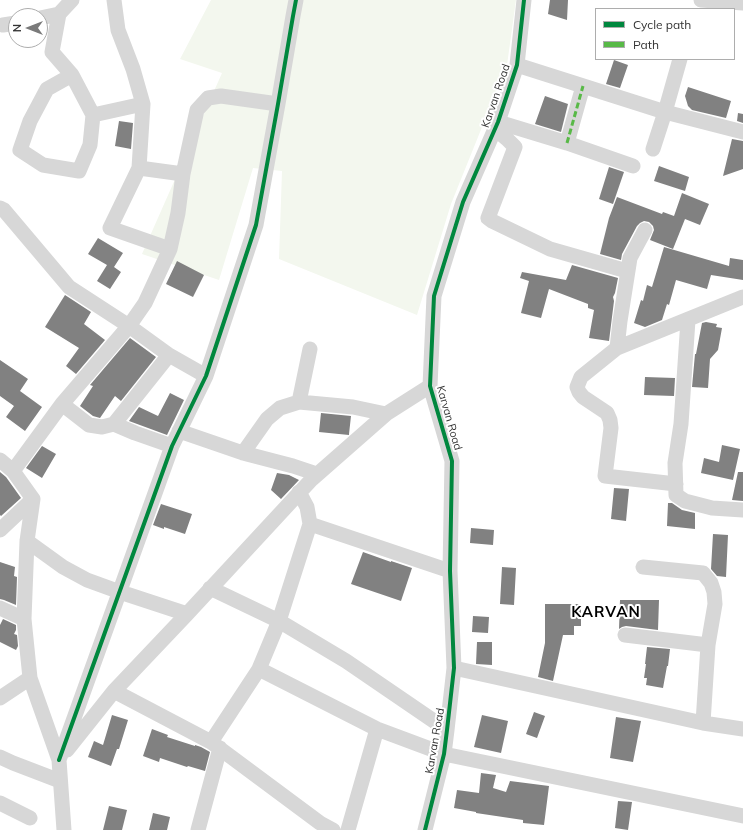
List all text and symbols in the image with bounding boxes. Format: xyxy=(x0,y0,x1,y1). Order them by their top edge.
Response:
north arrow xyxy=(8,8,48,48)
legend xyxy=(595,8,735,60)
text: Cycle path xyxy=(633,17,691,32)
text: N xyxy=(10,24,24,32)
text: Path xyxy=(633,37,659,52)
street label: Karvan Road xyxy=(479,62,513,130)
street label: Karvan Road xyxy=(433,384,465,452)
district label: KARVAN xyxy=(571,603,641,621)
street label: Karvan Road xyxy=(423,707,447,775)

